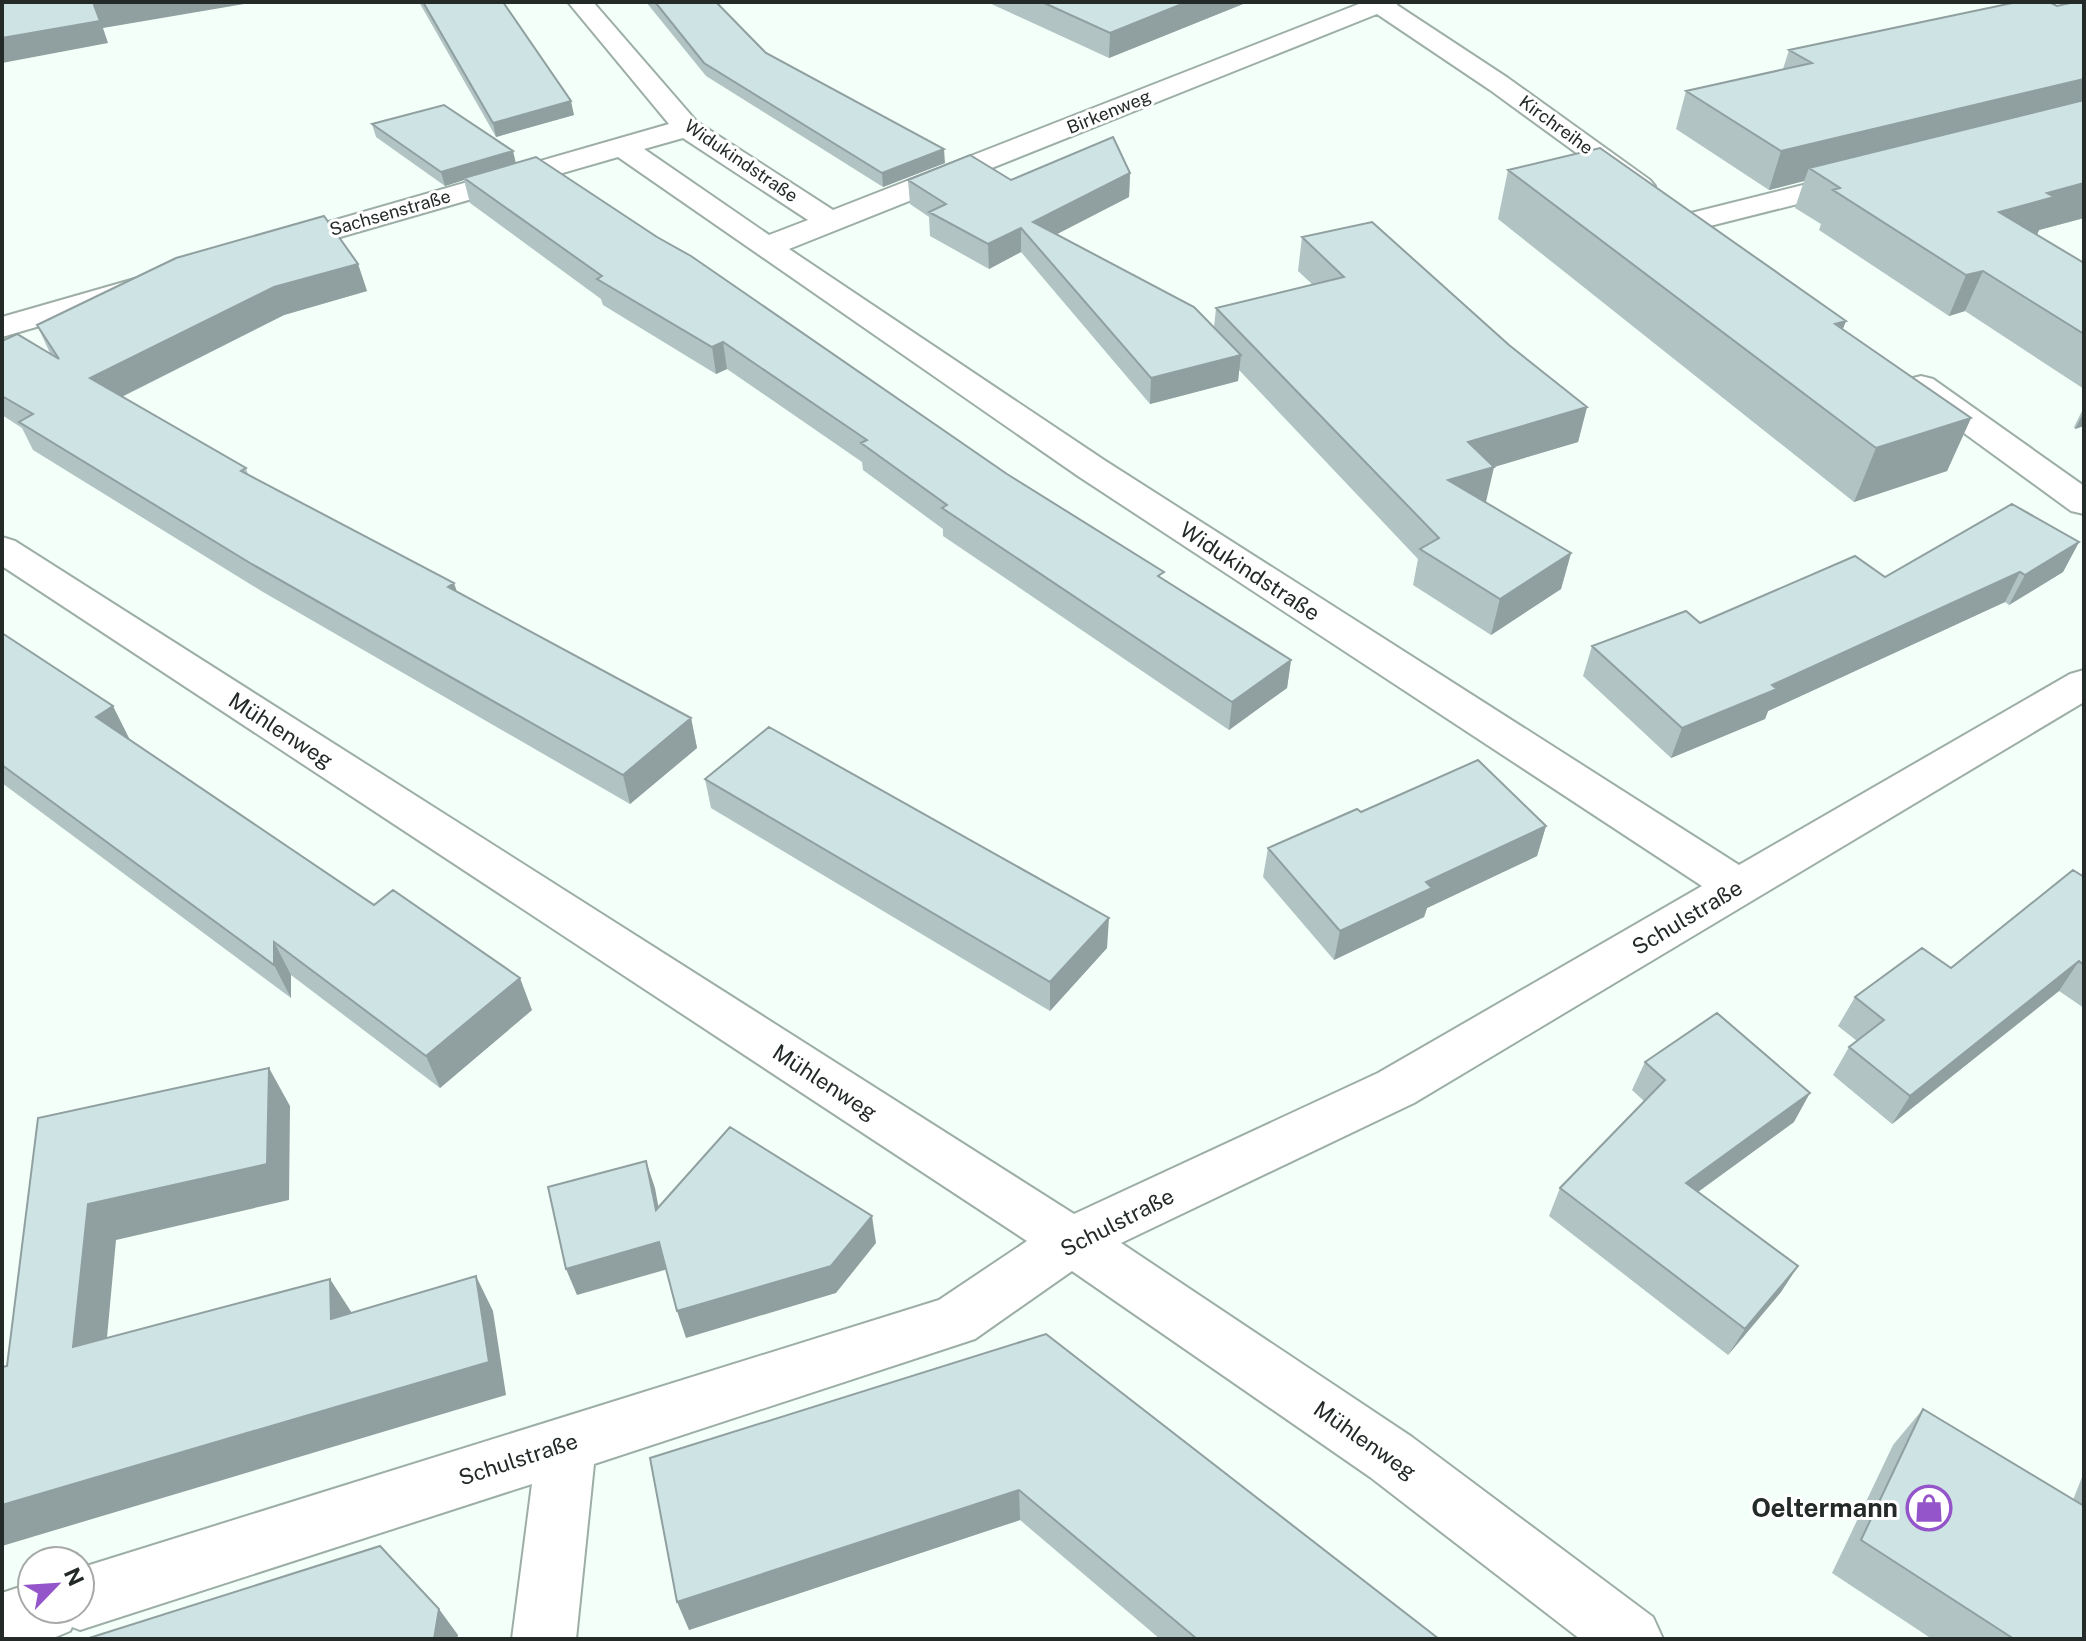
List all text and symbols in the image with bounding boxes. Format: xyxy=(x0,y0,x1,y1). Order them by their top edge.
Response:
street label: Birkenweg xyxy=(1064,85,1154,138)
street label: Kirchreihe xyxy=(1515,91,1597,158)
street label: Widukindstraße xyxy=(681,115,802,206)
street label: Sachsenstraße xyxy=(327,185,453,240)
street label: Widukindstraße xyxy=(1175,516,1325,626)
street label: Mühlenweg xyxy=(224,687,338,773)
street label: Schulstraße xyxy=(1627,874,1747,960)
street label: Mühlenweg xyxy=(768,1039,882,1125)
street label: Schulstraße xyxy=(1056,1182,1178,1262)
street label: Mühlenweg xyxy=(1309,1395,1421,1485)
street label: Schulstraße xyxy=(455,1428,581,1490)
shop icon: Oeltermann xyxy=(1905,1484,1953,1532)
place label: Oeltermann xyxy=(1751,1492,1898,1523)
north arrow xyxy=(16,1545,96,1625)
text: N xyxy=(59,1563,90,1590)

